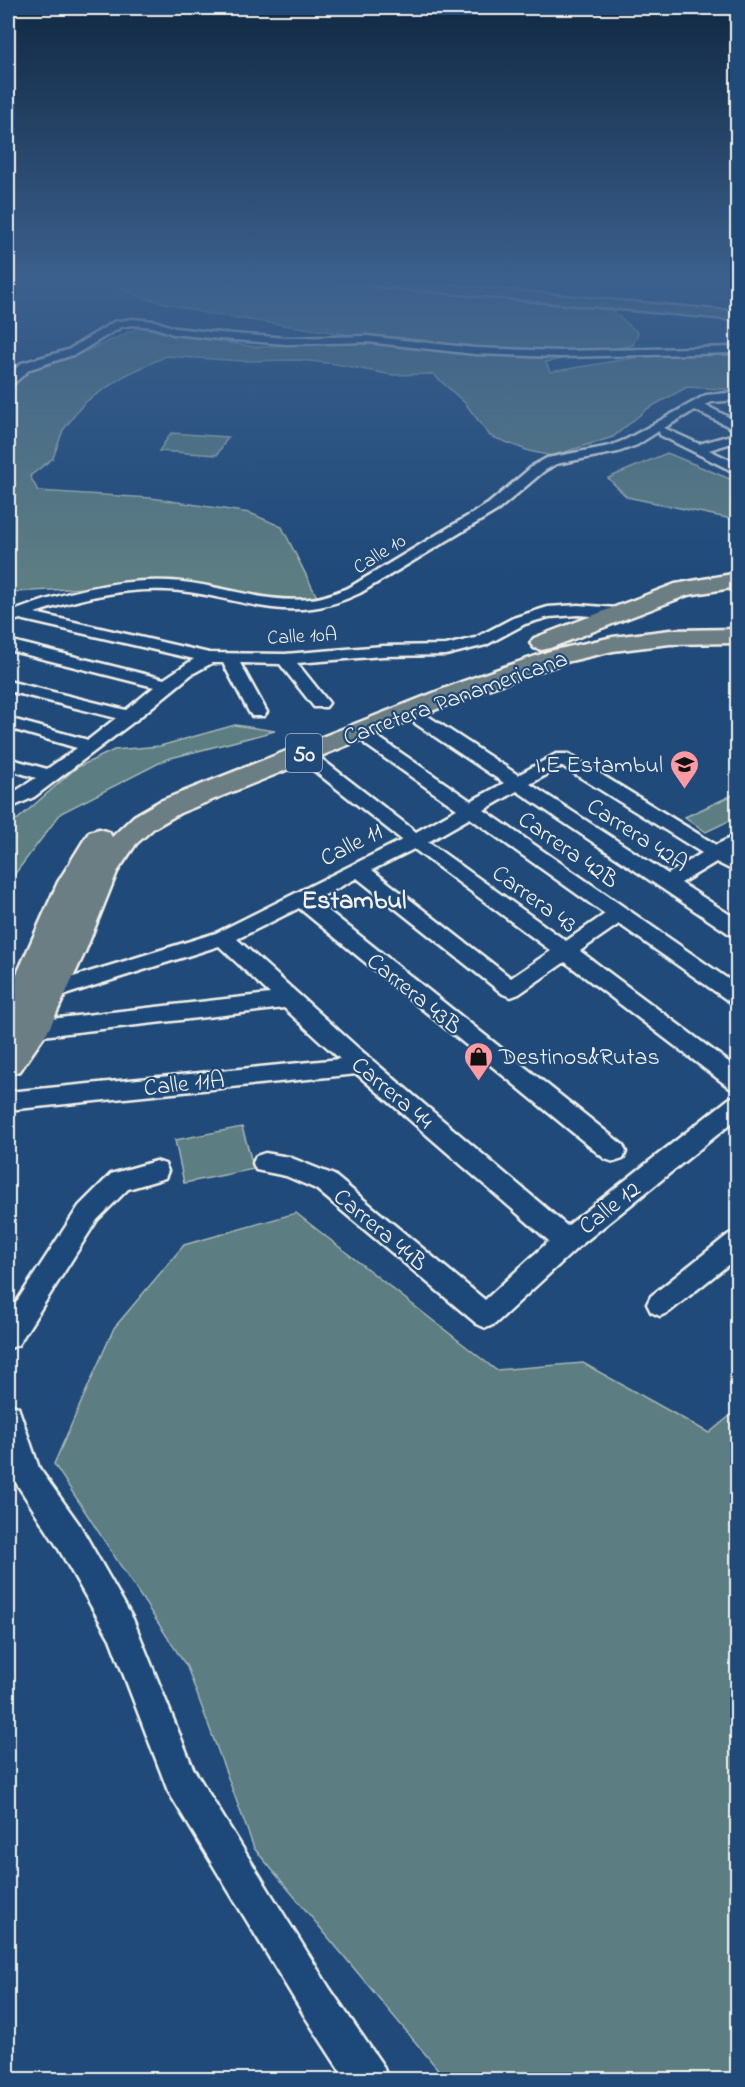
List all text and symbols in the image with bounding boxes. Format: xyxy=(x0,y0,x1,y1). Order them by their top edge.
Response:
street label: Calle 10 xyxy=(348,527,413,583)
street label: Calle 10A xyxy=(267,621,338,654)
street label: Carretera Panamericana xyxy=(339,642,573,756)
road number: 50 xyxy=(286,734,322,772)
school or university icon: I.E Estambul xyxy=(668,748,700,790)
place label: I.E Estambul xyxy=(535,749,663,784)
street label: Carrera 42A xyxy=(579,790,694,882)
street label: Carrera 42B xyxy=(510,803,625,899)
street label: Calle 11 xyxy=(315,815,390,877)
street label: Carrera 43 xyxy=(484,857,583,943)
district label: Estambul xyxy=(302,883,406,921)
street label: Carrera 43B xyxy=(358,945,469,1044)
shop icon: Destinos&Rutas xyxy=(462,1040,494,1082)
place label: Destinos&Rutas xyxy=(498,1041,660,1076)
street label: Carrera 44 xyxy=(343,1049,440,1139)
street label: Calle 11A xyxy=(142,1064,226,1107)
street label: Calle 12 xyxy=(572,1173,649,1244)
street label: Carrera 44B xyxy=(324,1181,434,1281)

